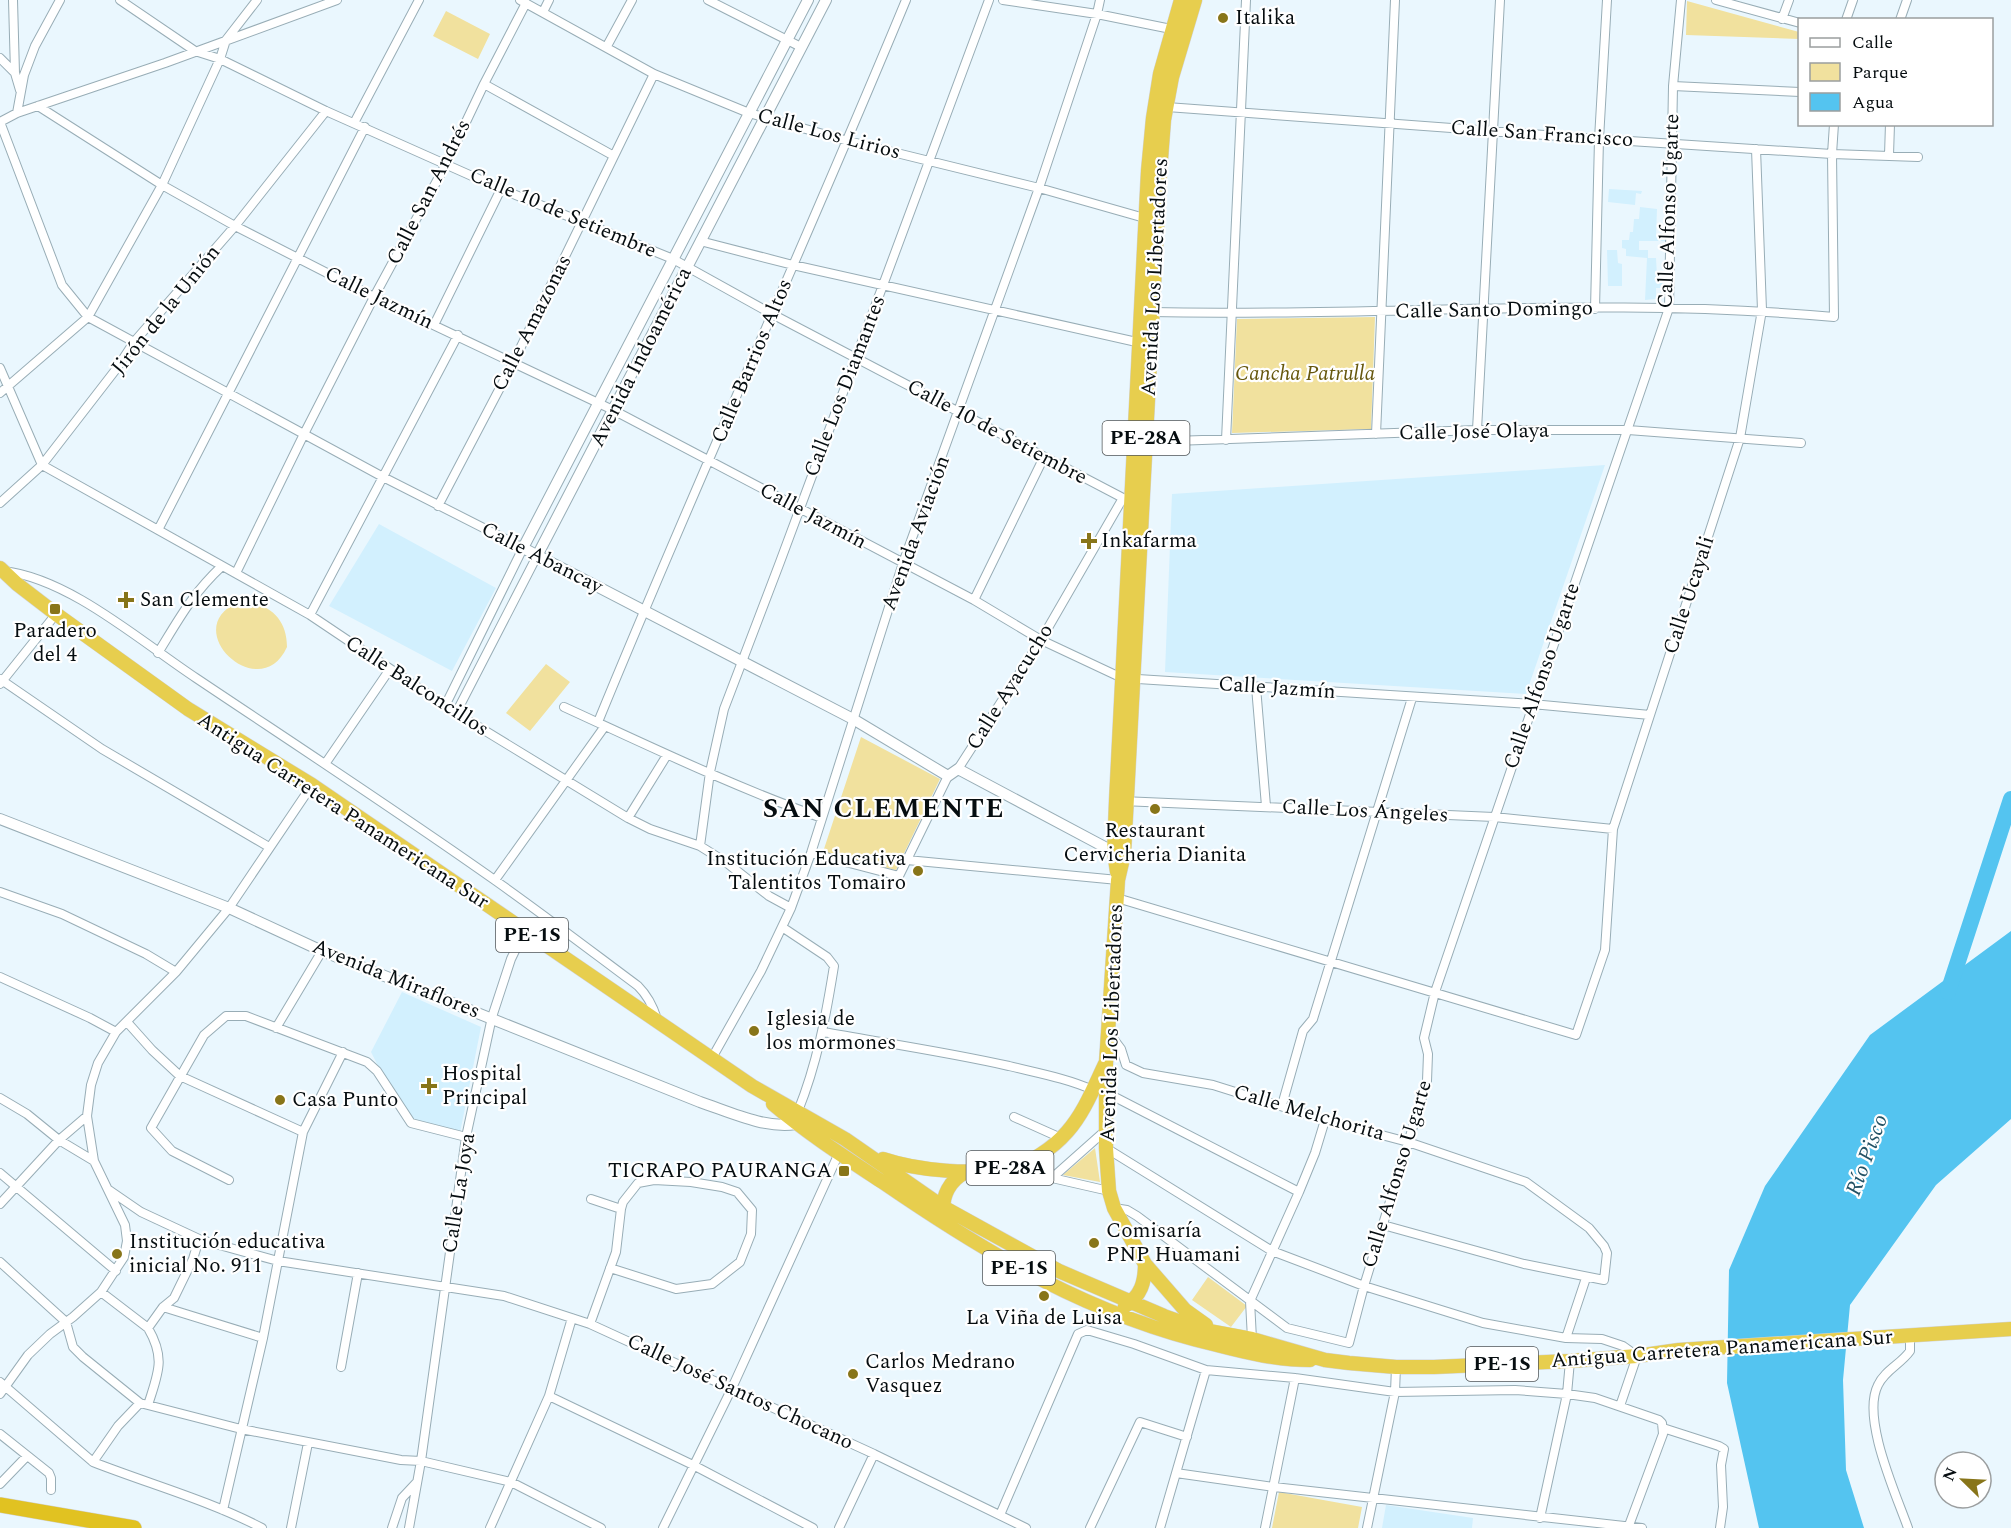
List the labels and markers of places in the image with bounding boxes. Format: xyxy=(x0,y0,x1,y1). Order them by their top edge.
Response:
place label: Italika xyxy=(1235,2,1296,34)
marker: Italika xyxy=(1216,11,1230,25)
place label: Inkafarma xyxy=(1101,525,1198,557)
marker: Inkafarma xyxy=(1082,534,1096,548)
place label: San Clemente xyxy=(140,584,269,616)
marker: San Clemente xyxy=(117,591,135,609)
marker: Paradero del 4 xyxy=(48,602,62,616)
place label: Paradero del 4 xyxy=(13,615,97,671)
marker: Restaurant Cervicheria Dianita xyxy=(1148,802,1162,816)
place label: Restaurant Cervicheria Dianita xyxy=(1064,815,1247,871)
place label: Institución Educativa Talentitos Tomairo xyxy=(706,843,907,899)
marker: Institución Educativa Talentitos Tomairo xyxy=(911,864,925,878)
place label: Iglesia de los mormones xyxy=(766,1003,896,1059)
marker: Iglesia de los mormones xyxy=(747,1024,761,1038)
place label: Hospital Principal xyxy=(442,1058,527,1114)
marker: Hospital Principal xyxy=(420,1077,438,1095)
place label: Casa Punto xyxy=(292,1084,398,1116)
marker: Casa Punto xyxy=(273,1093,287,1107)
place label: TICRAPO PAURANGA xyxy=(608,1155,832,1187)
marker: TICRAPO PAURANGA xyxy=(837,1164,851,1178)
place label: Comisaría PNP Huamani xyxy=(1106,1215,1241,1271)
place label: Institución educativa inicial No. 911 xyxy=(129,1226,326,1282)
marker: Comisaría PNP Huamani xyxy=(1087,1236,1101,1250)
marker: Institución educativa inicial No. 911 xyxy=(110,1247,124,1261)
marker: La Viña de Luisa xyxy=(1037,1289,1051,1303)
place label: La Viña de Luisa xyxy=(966,1302,1123,1334)
place label: Carlos Medrano Vasquez xyxy=(865,1346,1015,1402)
marker: Carlos Medrano Vasquez xyxy=(846,1367,860,1381)

